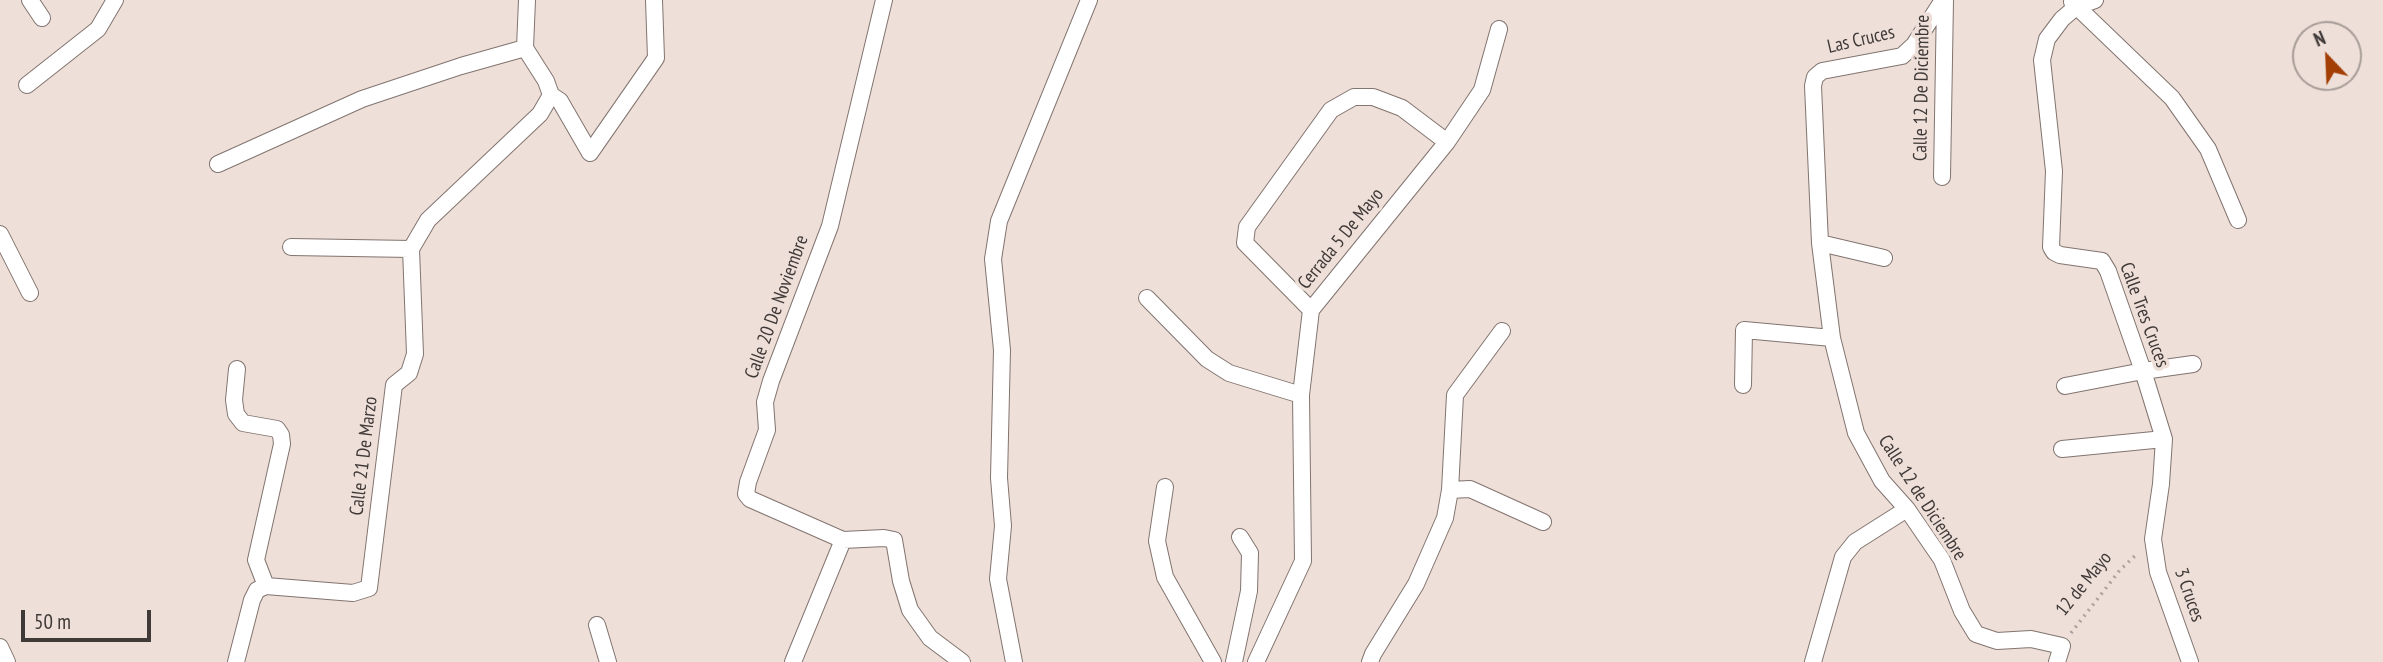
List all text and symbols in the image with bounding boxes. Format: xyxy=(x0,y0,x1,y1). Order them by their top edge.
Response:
street label: Calle 12 De Diciembre xyxy=(1909,15,1935,161)
street label: Las Cruces xyxy=(1825,21,1897,59)
north arrow xyxy=(2292,21,2362,91)
text: N xyxy=(2310,25,2329,52)
street label: Cerrada 5 De Mayo xyxy=(1293,184,1389,294)
street label: Calle 20 De Noviembre xyxy=(740,232,814,382)
street label: Calle Tres Cruces xyxy=(2115,260,2173,370)
street label: Calle 21 De Marzo xyxy=(345,395,383,517)
street label: Calle 12 de Diciembre xyxy=(1873,431,1971,565)
street label: 12 de Mayo xyxy=(2051,547,2117,621)
street label: 3 Cruces xyxy=(2169,565,2209,625)
scale bar xyxy=(24,596,154,640)
text: 50 m xyxy=(34,608,71,635)

